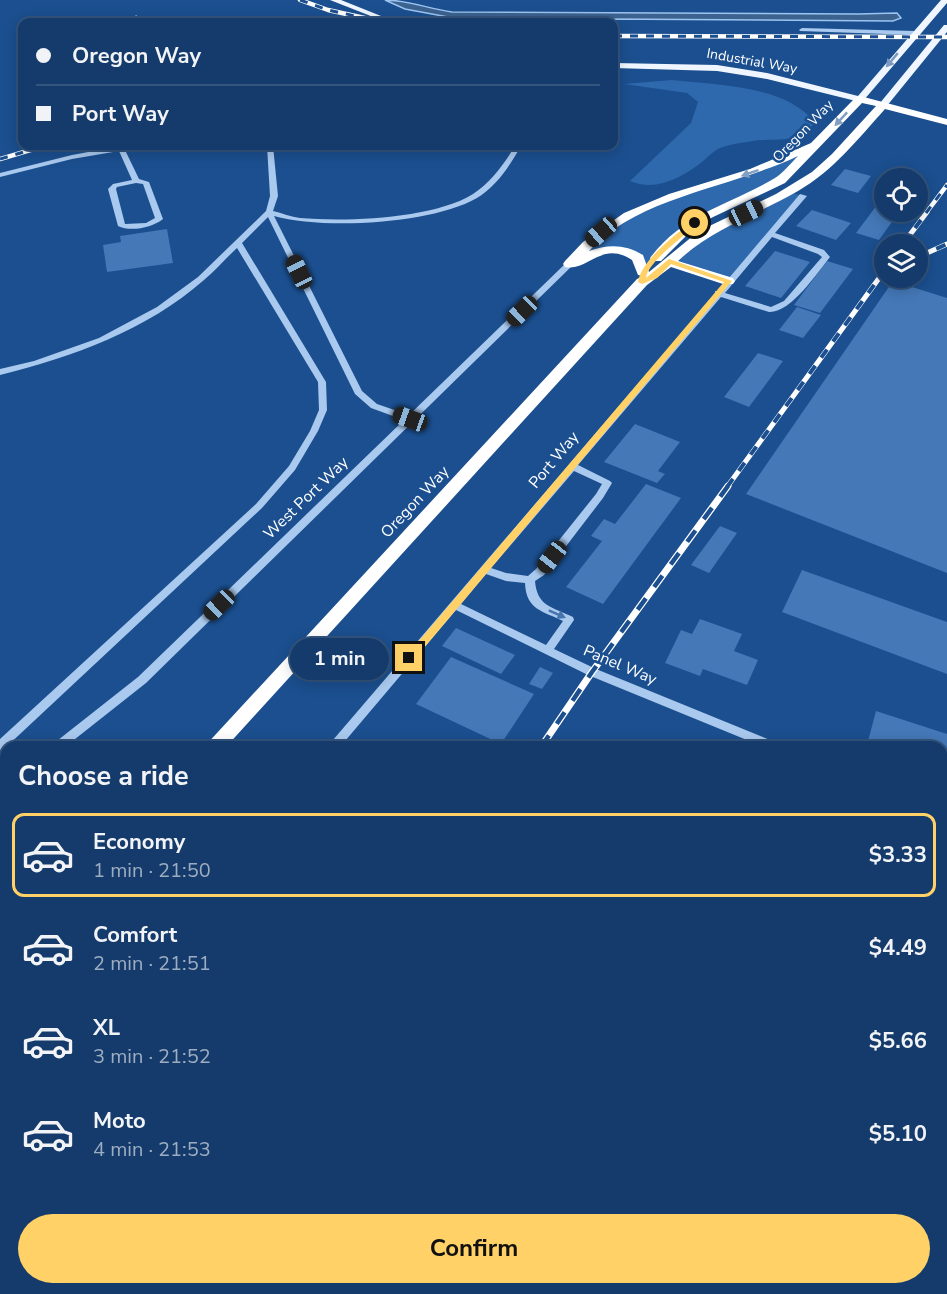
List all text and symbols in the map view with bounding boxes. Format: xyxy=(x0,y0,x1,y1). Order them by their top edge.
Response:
text: Oregon Way xyxy=(72,41,201,71)
street label: Industrial Way xyxy=(705,44,800,78)
one-way arrow xyxy=(886,52,899,68)
street label: Oregon Way xyxy=(768,95,838,166)
text: Port Way xyxy=(72,99,169,129)
one-way arrow xyxy=(835,111,848,126)
one-way arrow xyxy=(741,168,759,178)
map controls xyxy=(874,168,928,288)
button: locate xyxy=(874,168,928,222)
car xyxy=(726,197,766,229)
route start xyxy=(681,209,708,236)
car xyxy=(582,213,620,251)
button: layers xyxy=(874,234,928,288)
car xyxy=(283,252,315,292)
car xyxy=(503,292,541,330)
car xyxy=(390,404,430,434)
street label: Port Way xyxy=(524,426,585,493)
street label: West Port Way xyxy=(259,451,354,544)
street label: Oregon Way xyxy=(376,461,455,543)
car xyxy=(534,537,570,577)
car xyxy=(200,586,238,624)
one-way arrow xyxy=(549,610,566,619)
callout: 1 min xyxy=(289,637,388,679)
street label: Panel Way xyxy=(580,640,661,691)
route end xyxy=(395,644,422,671)
text: 1 min xyxy=(314,645,365,672)
text: Choose a ride xyxy=(18,758,189,795)
text: Economy xyxy=(93,827,185,857)
icon: car xyxy=(21,828,75,882)
text: $3.33 xyxy=(869,840,927,870)
text: 1 min · 21:50 xyxy=(93,857,211,884)
text: Comfort xyxy=(93,920,177,950)
icon: car xyxy=(21,921,75,975)
text: $4.49 xyxy=(869,933,927,963)
text: 2 min · 21:51 xyxy=(93,950,211,977)
text: XL xyxy=(93,1013,120,1043)
icon: car xyxy=(21,1014,75,1068)
text: $5.66 xyxy=(869,1026,927,1056)
text: 3 min · 21:52 xyxy=(93,1043,211,1070)
text: Moto xyxy=(93,1106,146,1136)
icon: car xyxy=(21,1107,75,1161)
text: $5.10 xyxy=(869,1119,927,1149)
text: 4 min · 21:53 xyxy=(93,1136,211,1163)
button: Confirm xyxy=(18,1214,930,1283)

